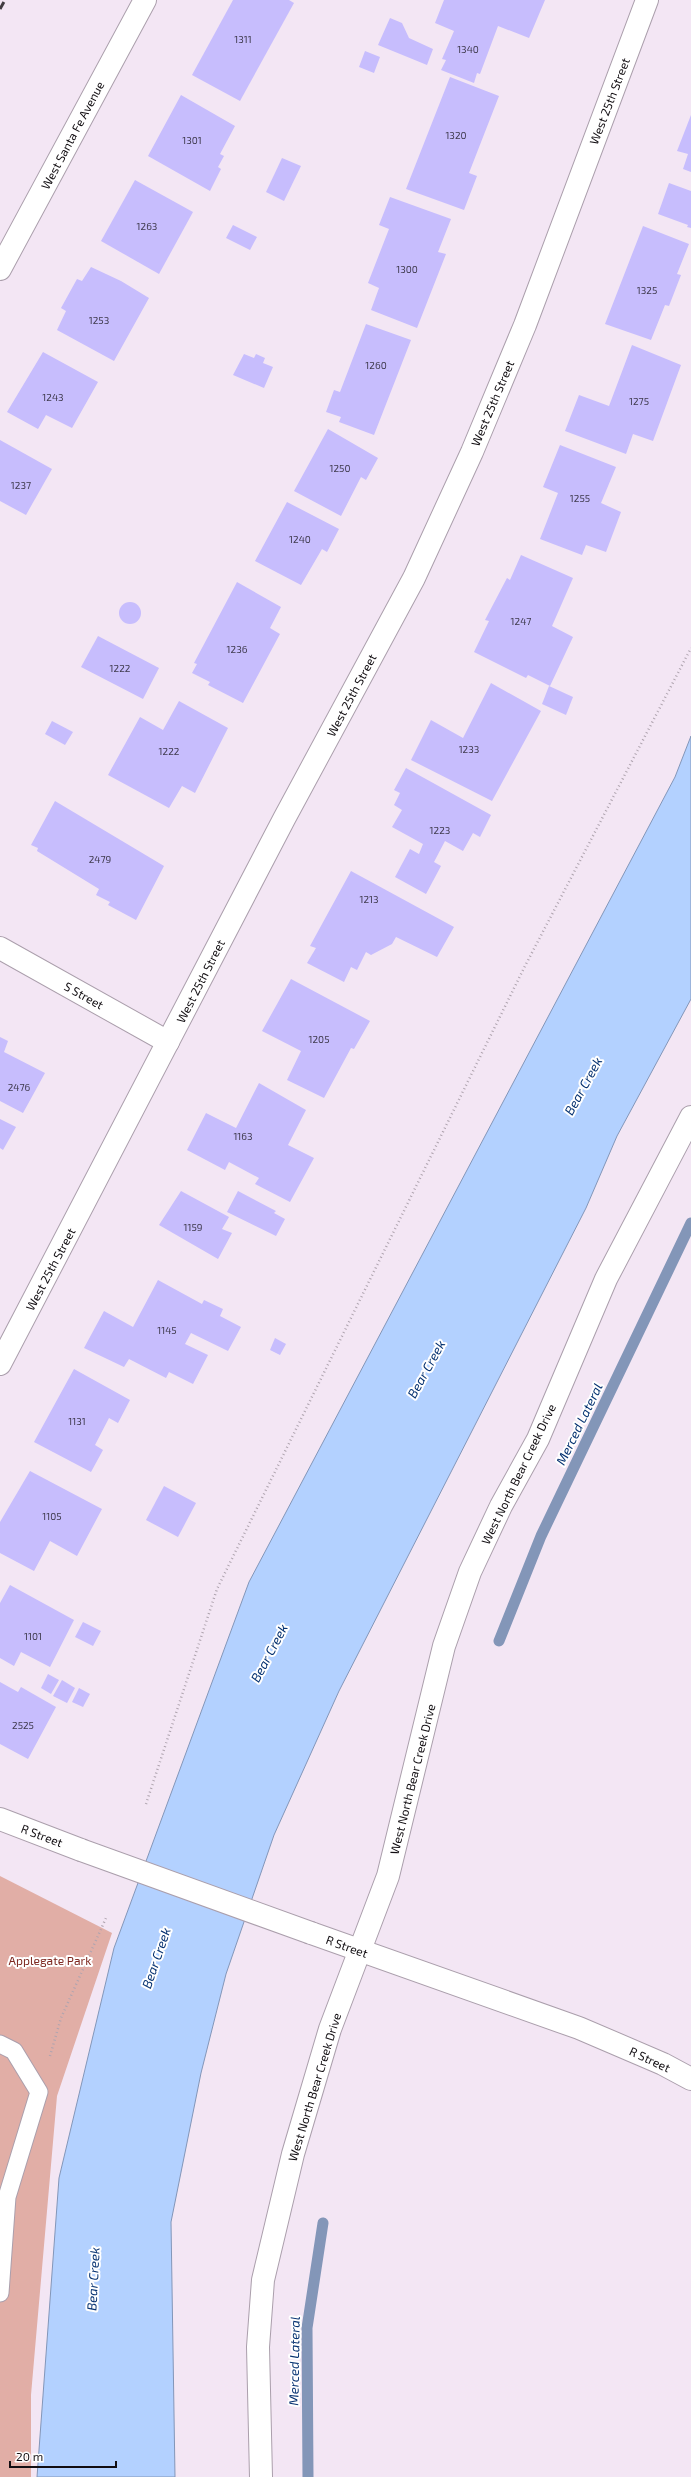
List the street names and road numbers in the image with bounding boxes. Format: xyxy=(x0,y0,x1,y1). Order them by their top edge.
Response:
street label: West 25th Street xyxy=(586,55,632,146)
street label: West Santa Fe Avenue xyxy=(38,79,106,191)
street label: West 25th Street xyxy=(468,358,517,448)
street label: West 25th Street xyxy=(323,651,379,739)
street label: West 25th Street xyxy=(173,937,227,1025)
street label: S Street xyxy=(62,979,106,1012)
street label: West 25th Street xyxy=(22,1225,78,1313)
street label: West North Bear Creek Drive xyxy=(478,1401,558,1547)
street label: West North Bear Creek Drive xyxy=(387,1702,437,1856)
street label: R Street xyxy=(19,1821,65,1849)
street label: R Street xyxy=(324,1932,370,1960)
street label: West North Bear Creek Drive xyxy=(285,2011,343,2163)
street label: R Street xyxy=(627,2043,673,2075)

